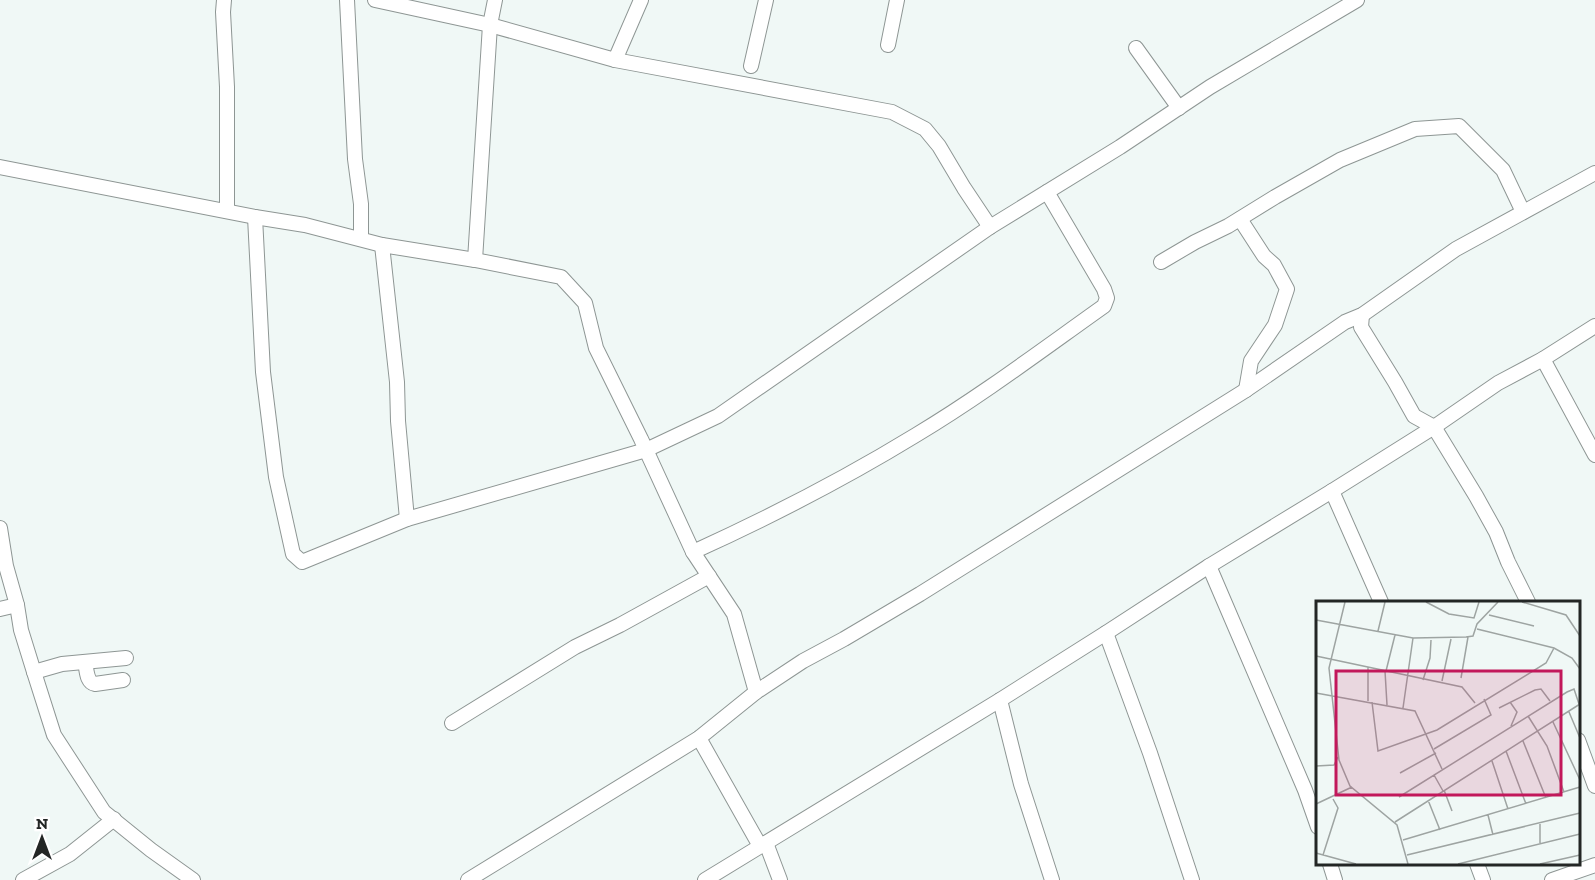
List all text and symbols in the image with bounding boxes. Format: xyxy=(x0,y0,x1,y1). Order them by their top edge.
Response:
inset map xyxy=(1316,601,1580,865)
north arrow xyxy=(12,808,72,868)
text: N xyxy=(36,814,48,833)

